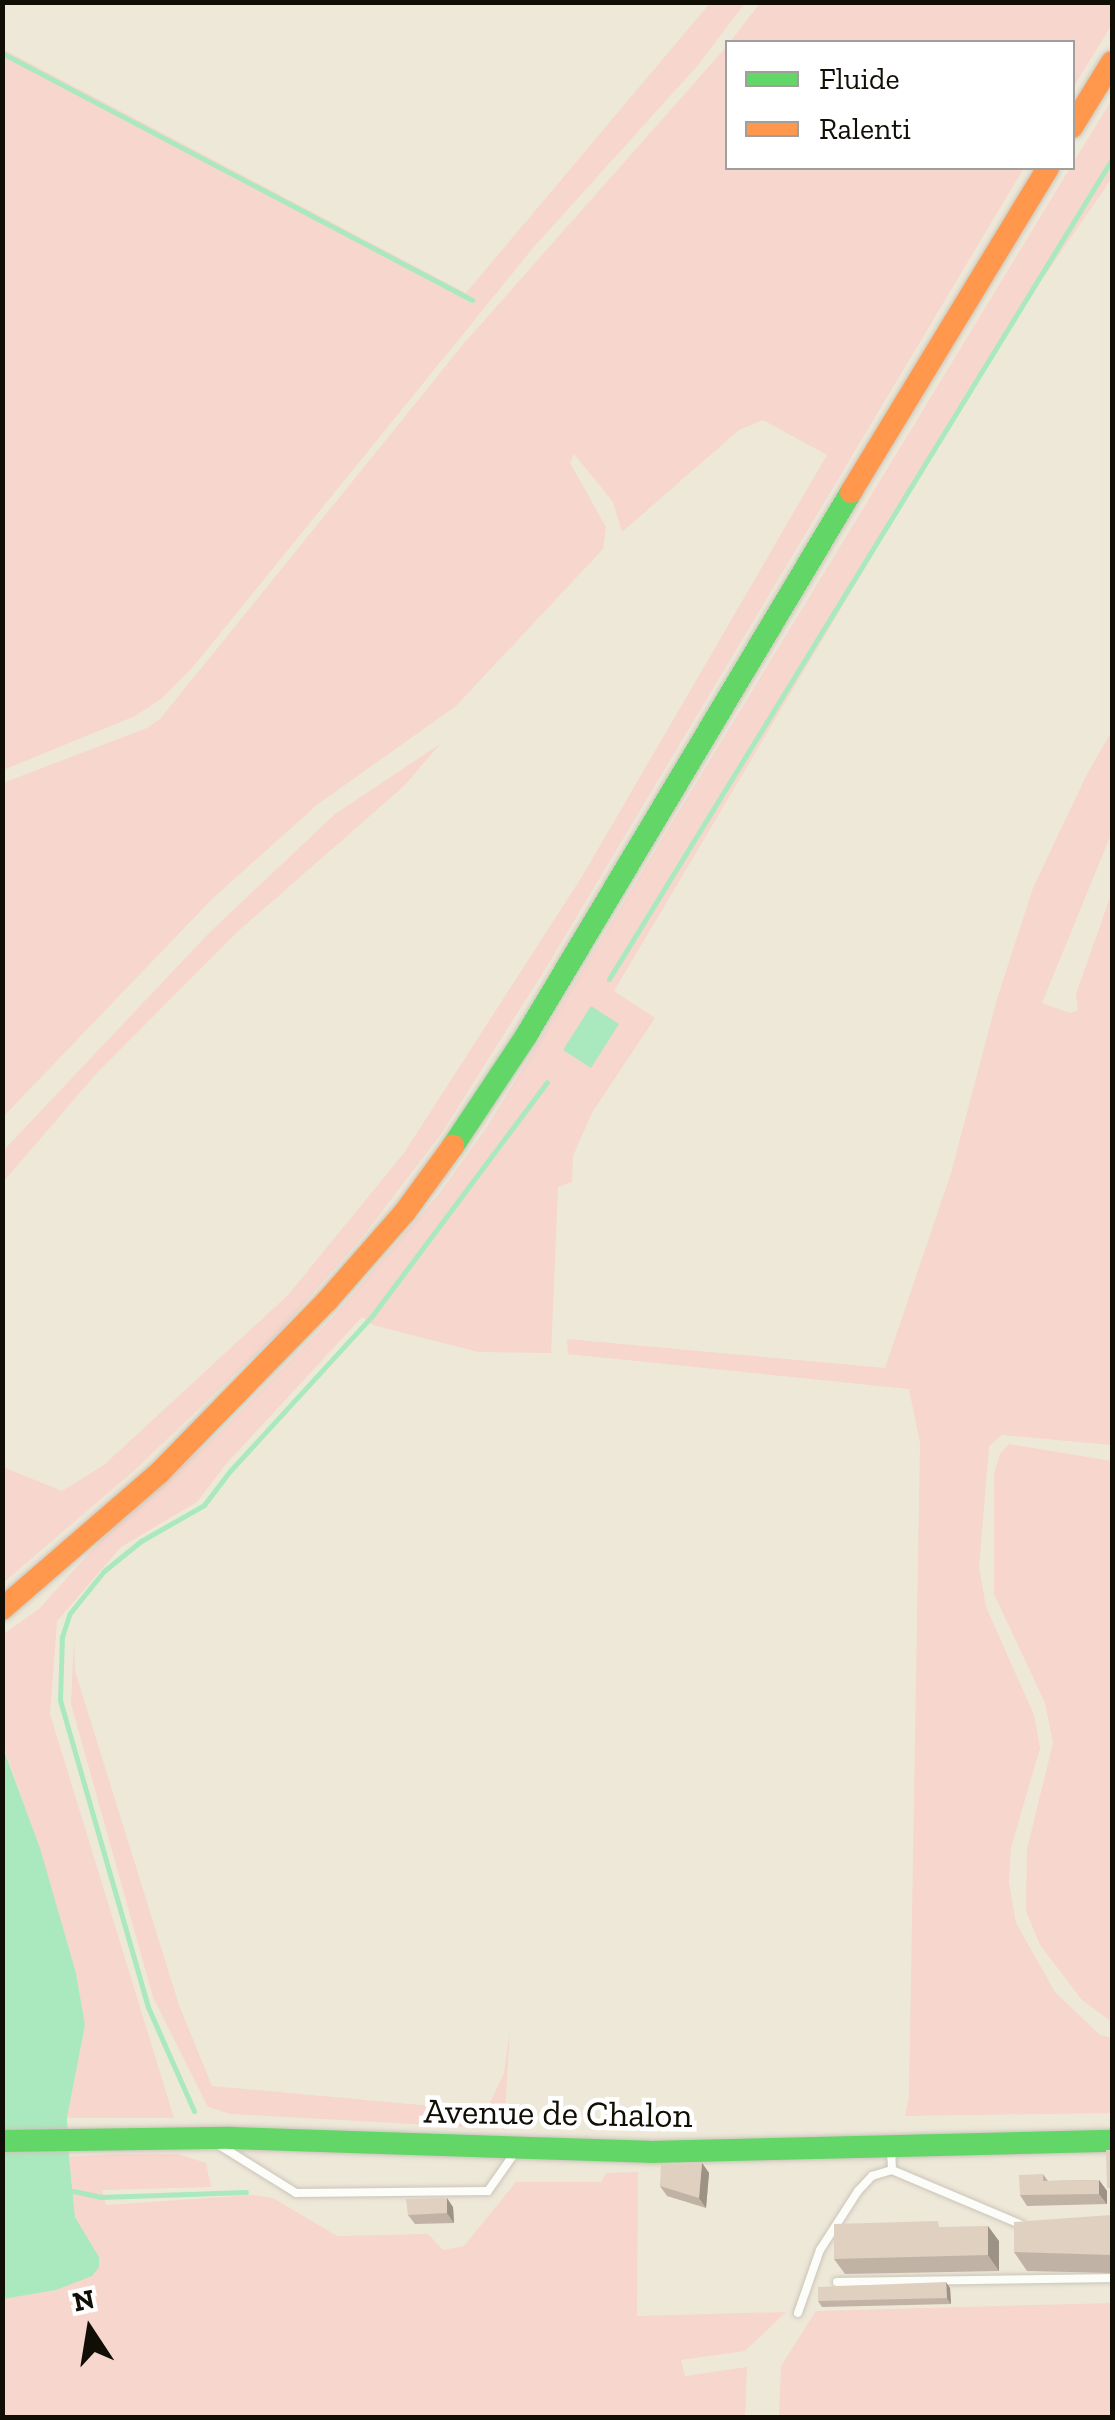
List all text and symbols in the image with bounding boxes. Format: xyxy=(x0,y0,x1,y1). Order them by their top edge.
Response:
legend xyxy=(725,40,1075,170)
text: Fluide xyxy=(819,61,900,97)
text: Ralenti xyxy=(819,111,911,147)
street label: Avenue de Chalon xyxy=(423,2090,693,2136)
north arrow xyxy=(40,2280,140,2380)
text: N xyxy=(70,2282,97,2319)

